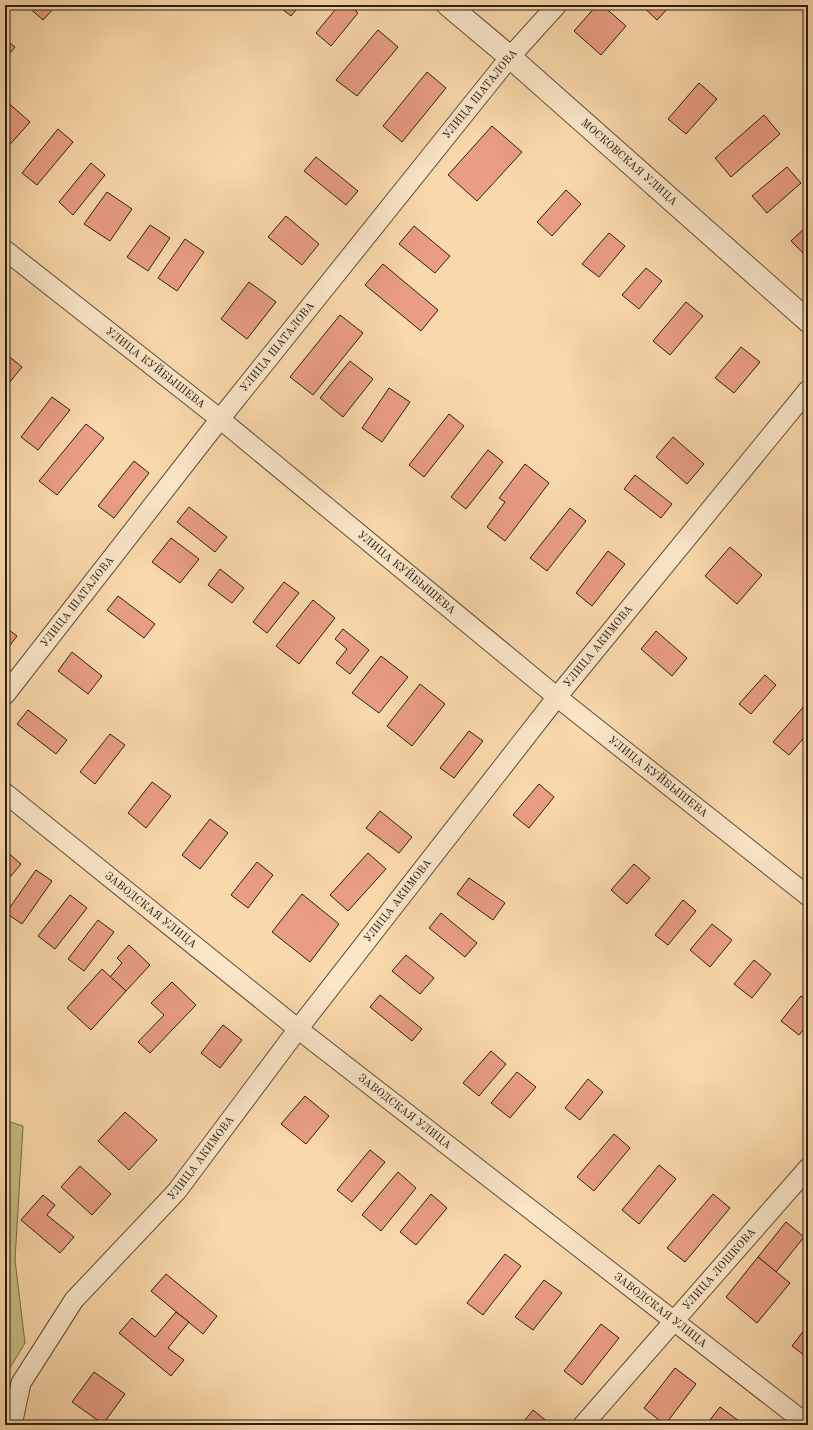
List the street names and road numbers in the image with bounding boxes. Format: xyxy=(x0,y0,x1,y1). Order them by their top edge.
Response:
street label: УЛИЦА ШАТАЛОВА xyxy=(441,47,520,141)
street label: МОСКОВСКАЯ УЛИЦА xyxy=(579,117,680,208)
street label: УЛИЦА ШАТАЛОВА xyxy=(238,300,317,394)
street label: УЛИЦА КУЙБЫШЕВА xyxy=(103,326,208,411)
street label: УЛИЦА КУЙБЫШЕВА xyxy=(355,529,458,617)
street label: УЛИЦА ШАТАЛОВА xyxy=(39,554,116,649)
street label: УЛИЦА АКИМОВА xyxy=(562,603,635,690)
street label: УЛИЦА КУЙБЫШЕВА xyxy=(606,734,710,820)
street label: УЛИЦА АКИМОВА xyxy=(362,857,434,945)
street label: ЗАВОДСКАЯ УЛИЦА xyxy=(103,870,199,951)
street label: ЗАВОДСКАЯ УЛИЦА xyxy=(356,1072,453,1151)
street label: УЛИЦА АКИМОВА xyxy=(166,1114,237,1202)
street label: УЛИЦА ЛОШКОВА xyxy=(681,1226,758,1312)
street label: ЗАВОДСКАЯ УЛИЦА xyxy=(612,1271,709,1350)

